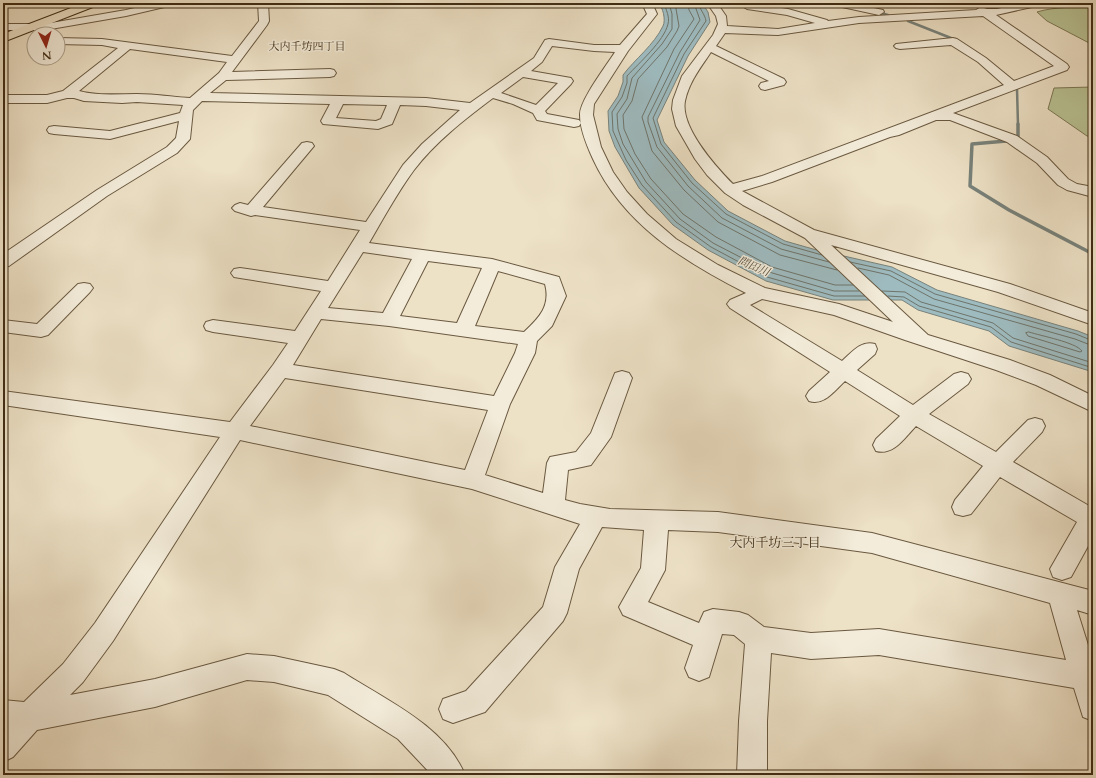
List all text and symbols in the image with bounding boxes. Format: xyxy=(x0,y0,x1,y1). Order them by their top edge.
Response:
north arrow xyxy=(26,26,66,66)
district label: 大内千坊四丁目 xyxy=(269,39,346,54)
text: N xyxy=(41,48,52,63)
water label: 問田川 xyxy=(736,253,773,280)
district label: 大内千坊三丁目 xyxy=(729,534,821,552)

